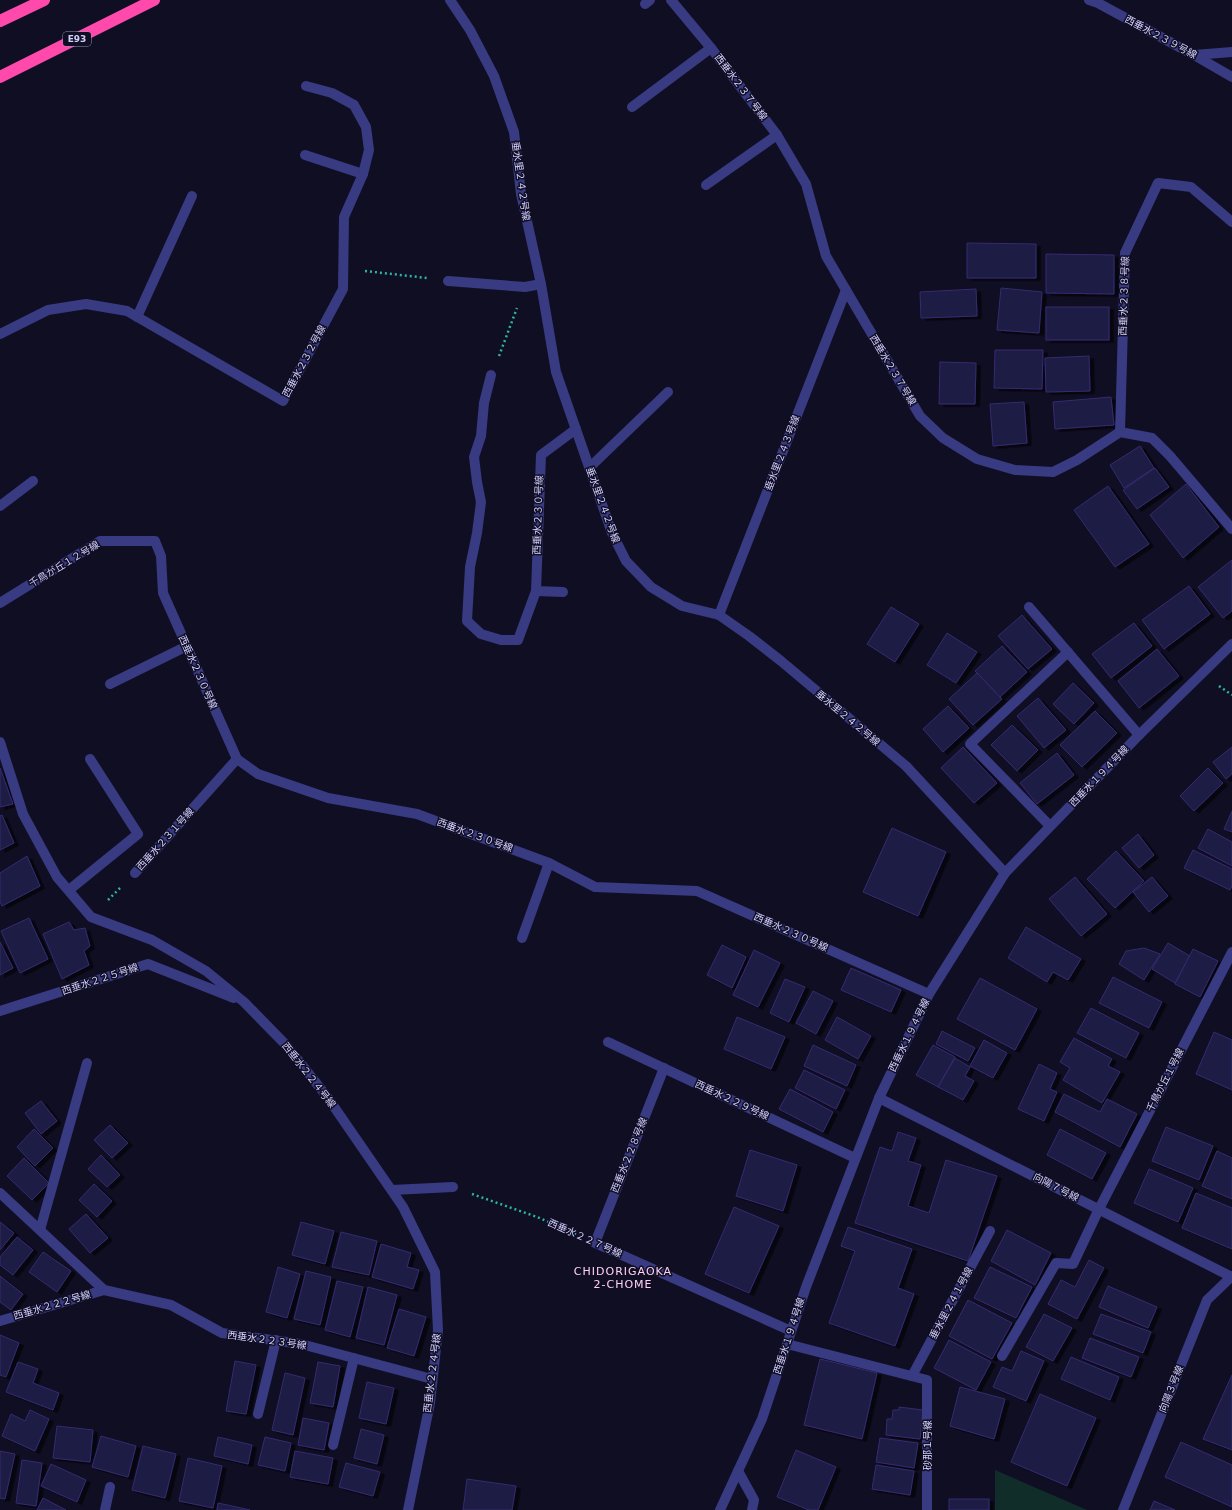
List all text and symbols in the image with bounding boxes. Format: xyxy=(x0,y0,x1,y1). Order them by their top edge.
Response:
street label: 西垂水２３９号線 xyxy=(1123,13,1199,61)
road number: E93 xyxy=(63,32,91,46)
street label: 西垂水２３７号線 xyxy=(713,52,769,122)
street label: 垂水里２４２号線 xyxy=(510,141,532,221)
street label: 西垂水２３８号線 xyxy=(1117,256,1131,336)
street label: 西垂水２３２号線 xyxy=(280,323,328,399)
street label: 西垂水２３７号線 xyxy=(868,333,918,407)
street label: 垂水里２４３号線 xyxy=(763,414,801,492)
street label: 垂水里２４２号線 xyxy=(584,466,622,544)
street label: 西垂水２３０号線 xyxy=(531,475,545,555)
street label: 千鳥が丘１２号線 xyxy=(27,539,101,589)
street label: 西垂水２３０号線 xyxy=(177,633,219,711)
street label: 垂水里２４２号線 xyxy=(814,688,882,748)
street label: 西垂水１９４号線 xyxy=(1067,743,1131,809)
street label: 西垂水２３１号線 xyxy=(134,806,196,872)
street label: 西垂水２３０号線 xyxy=(436,816,514,854)
street label: 西垂水２３０号線 xyxy=(752,911,830,953)
street label: 西垂水２２５号線 xyxy=(60,961,140,997)
street label: 西垂水１９４号線 xyxy=(887,997,931,1073)
street label: 西垂水２２４号線 xyxy=(280,1040,338,1110)
street label: 千鳥が丘１号線 xyxy=(1144,1046,1186,1114)
street label: 西垂水２２９号線 xyxy=(693,1078,771,1122)
street label: 西垂水２２８号線 xyxy=(609,1116,649,1194)
street label: 向陽７号線 xyxy=(1031,1171,1081,1203)
street label: 西垂水２２７号線 xyxy=(546,1217,624,1259)
district label: CHIDORIGAOKA 2-CHOME xyxy=(574,1265,672,1291)
street label: 垂水里２４１号線 xyxy=(927,1265,975,1341)
street label: 西垂水２２２号線 xyxy=(12,1289,92,1321)
street label: 西垂水１９４号線 xyxy=(771,1296,807,1376)
street label: 西垂水２２３号線 xyxy=(227,1329,307,1351)
street label: 西垂水２２４号線 xyxy=(422,1333,442,1413)
street label: 向陽３号線 xyxy=(1157,1364,1185,1414)
street label: 砂那１号線 xyxy=(922,1420,933,1470)

